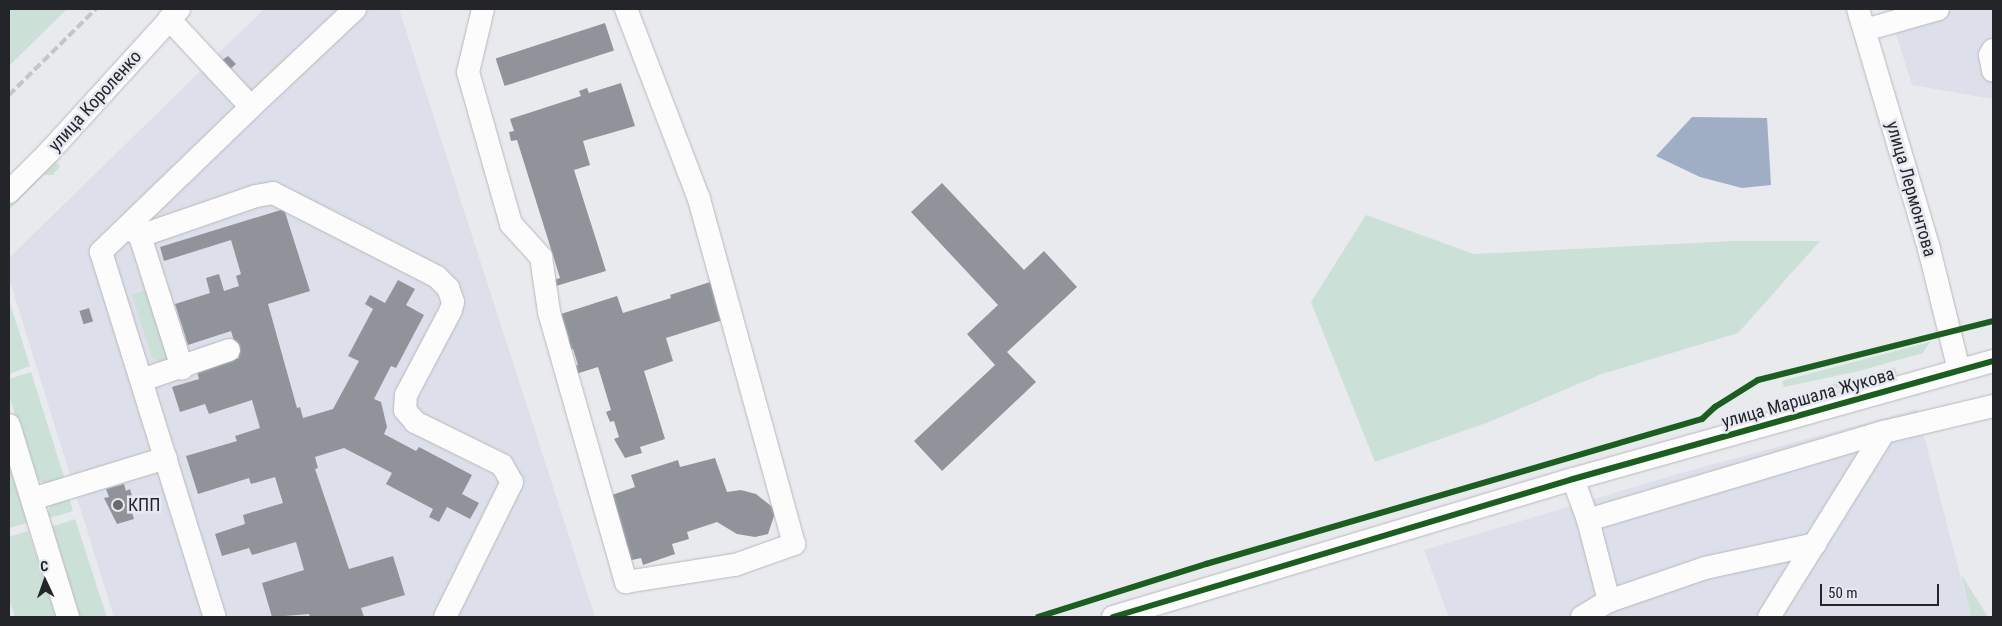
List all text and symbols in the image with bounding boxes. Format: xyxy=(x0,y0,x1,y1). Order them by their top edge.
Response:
street label: улица Короленко xyxy=(44,46,146,156)
street label: улица Лермонтова xyxy=(1881,119,1941,259)
street label: улица Маршала Жукова xyxy=(1719,363,1897,433)
place label: КПП xyxy=(128,494,160,516)
marker: КПП xyxy=(112,499,124,511)
north arrow xyxy=(20,556,70,606)
text: С xyxy=(40,558,49,574)
scale bar xyxy=(1822,574,1941,606)
text: 50 m xyxy=(1828,584,1858,602)

